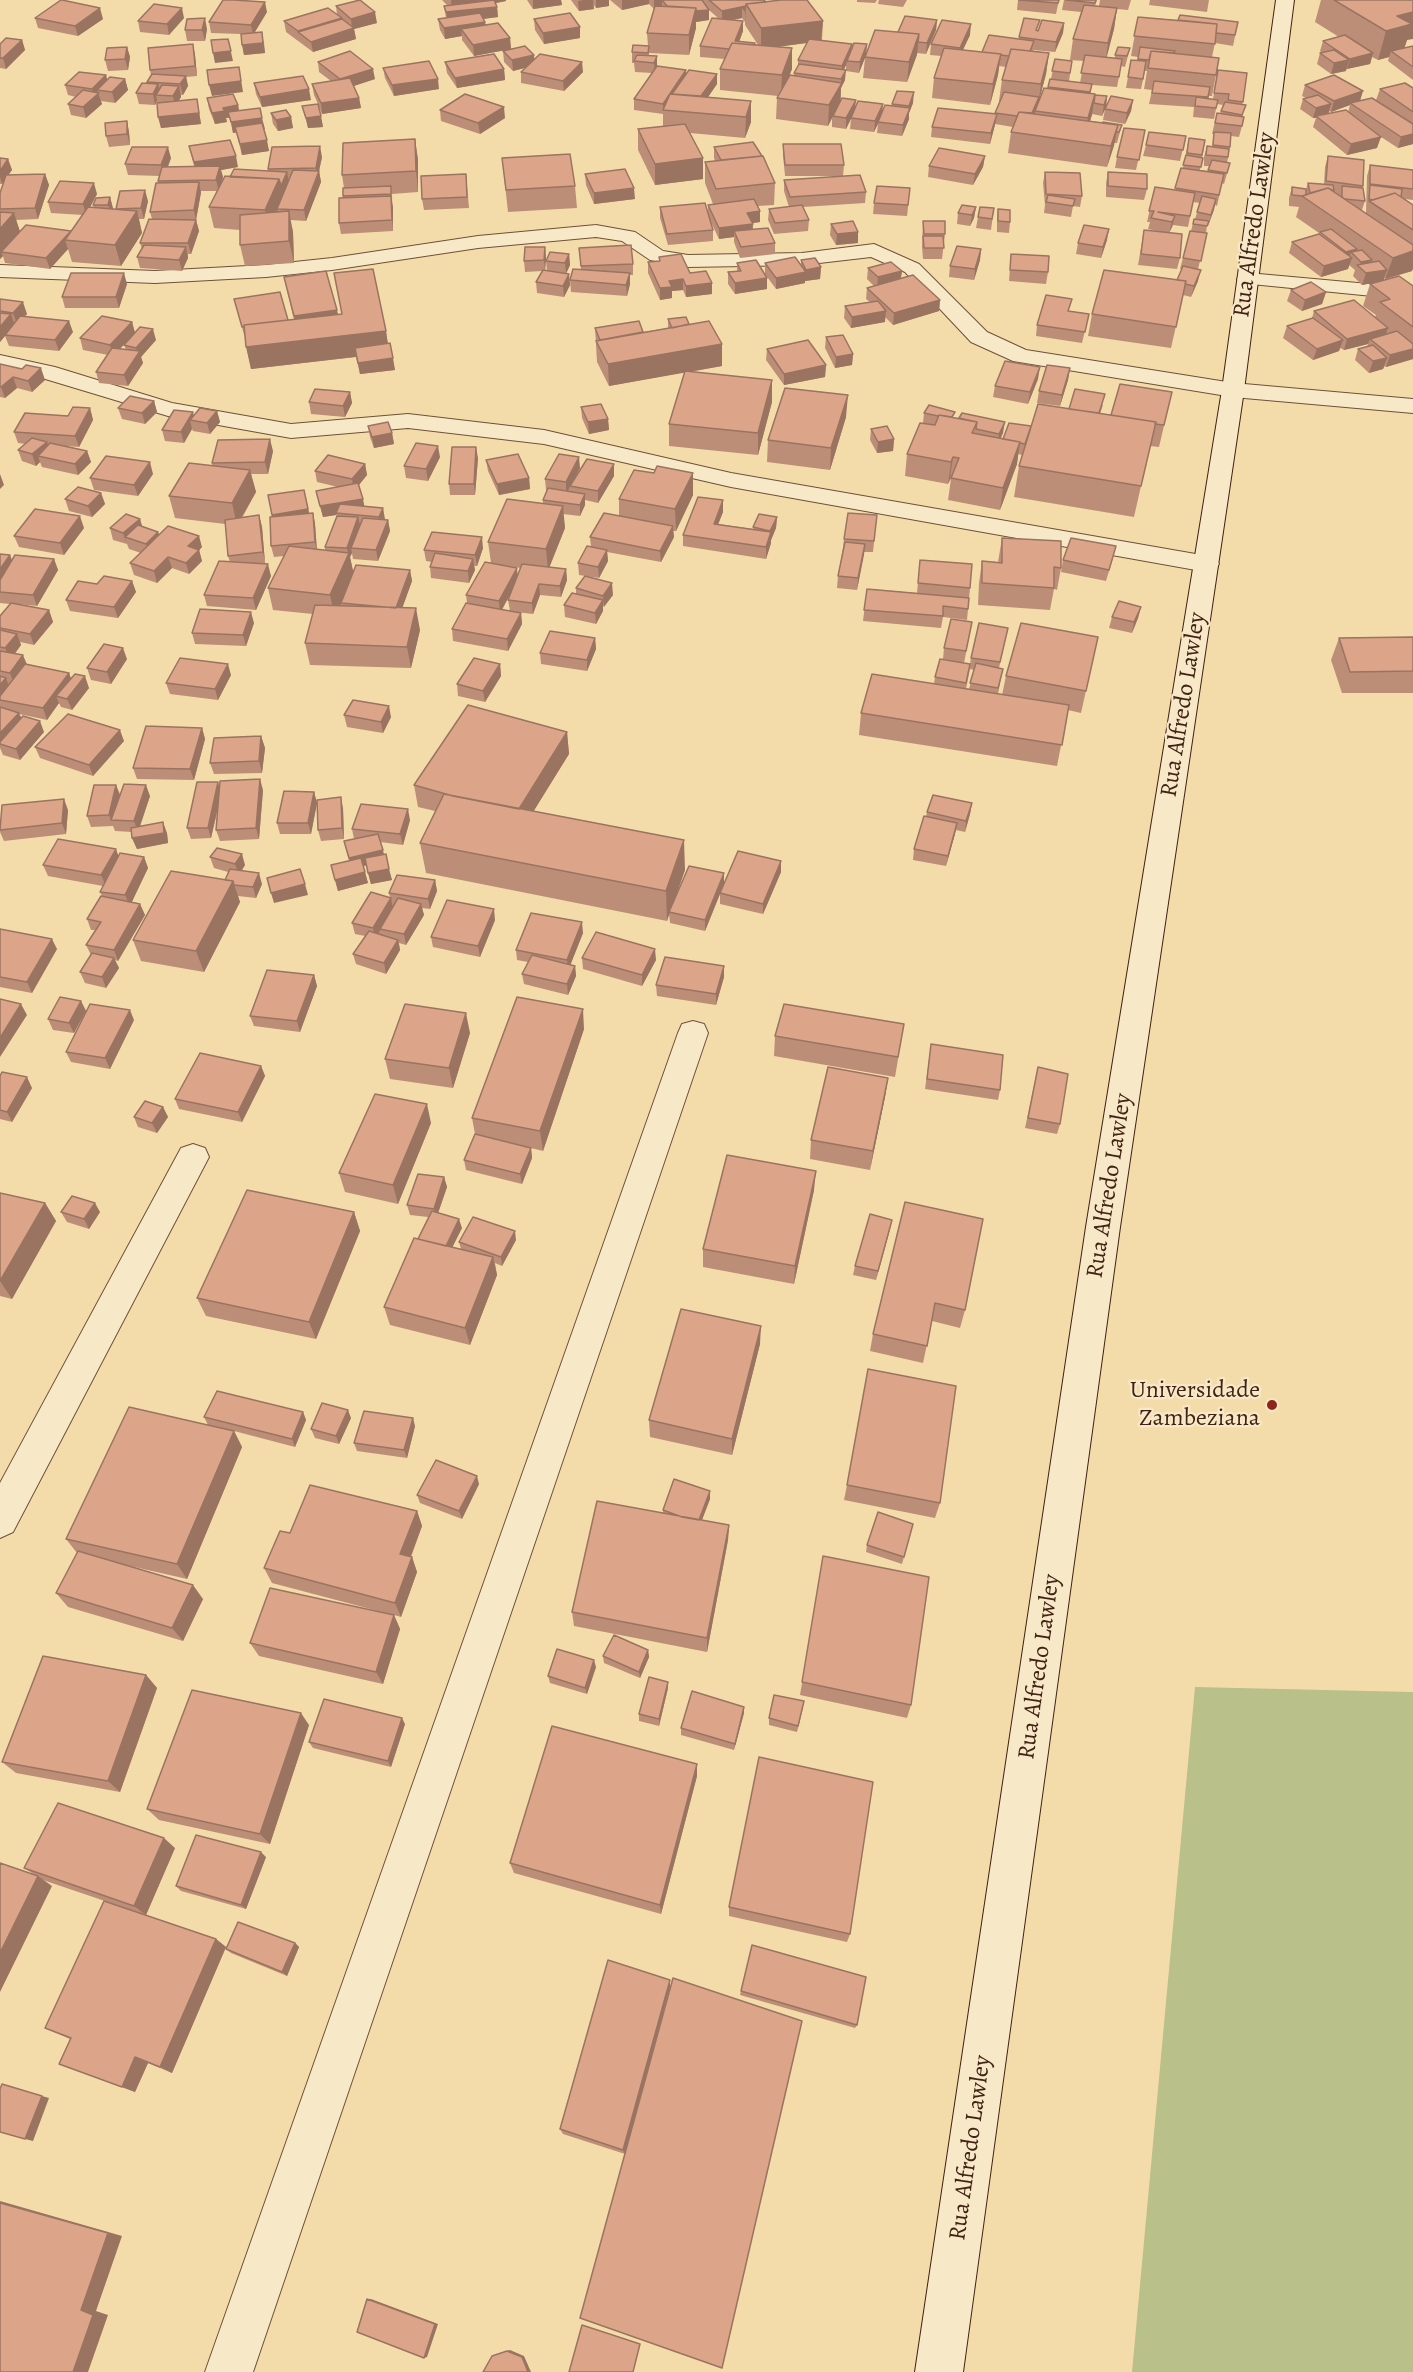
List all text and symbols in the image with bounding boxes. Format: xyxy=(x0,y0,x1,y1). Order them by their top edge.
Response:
street label: Rua Alfredo Lawley xyxy=(1228,131,1282,319)
street label: Rua Alfredo Lawley xyxy=(1155,611,1213,799)
street label: Rua Alfredo Lawley xyxy=(1081,1092,1139,1280)
place label: Universidade Zambeziana xyxy=(1130,1377,1260,1433)
marker: Universidade Zambeziana xyxy=(1265,1398,1279,1412)
street label: Rua Alfredo Lawley xyxy=(1013,1573,1067,1761)
street label: Rua Alfredo Lawley xyxy=(944,2054,998,2242)

